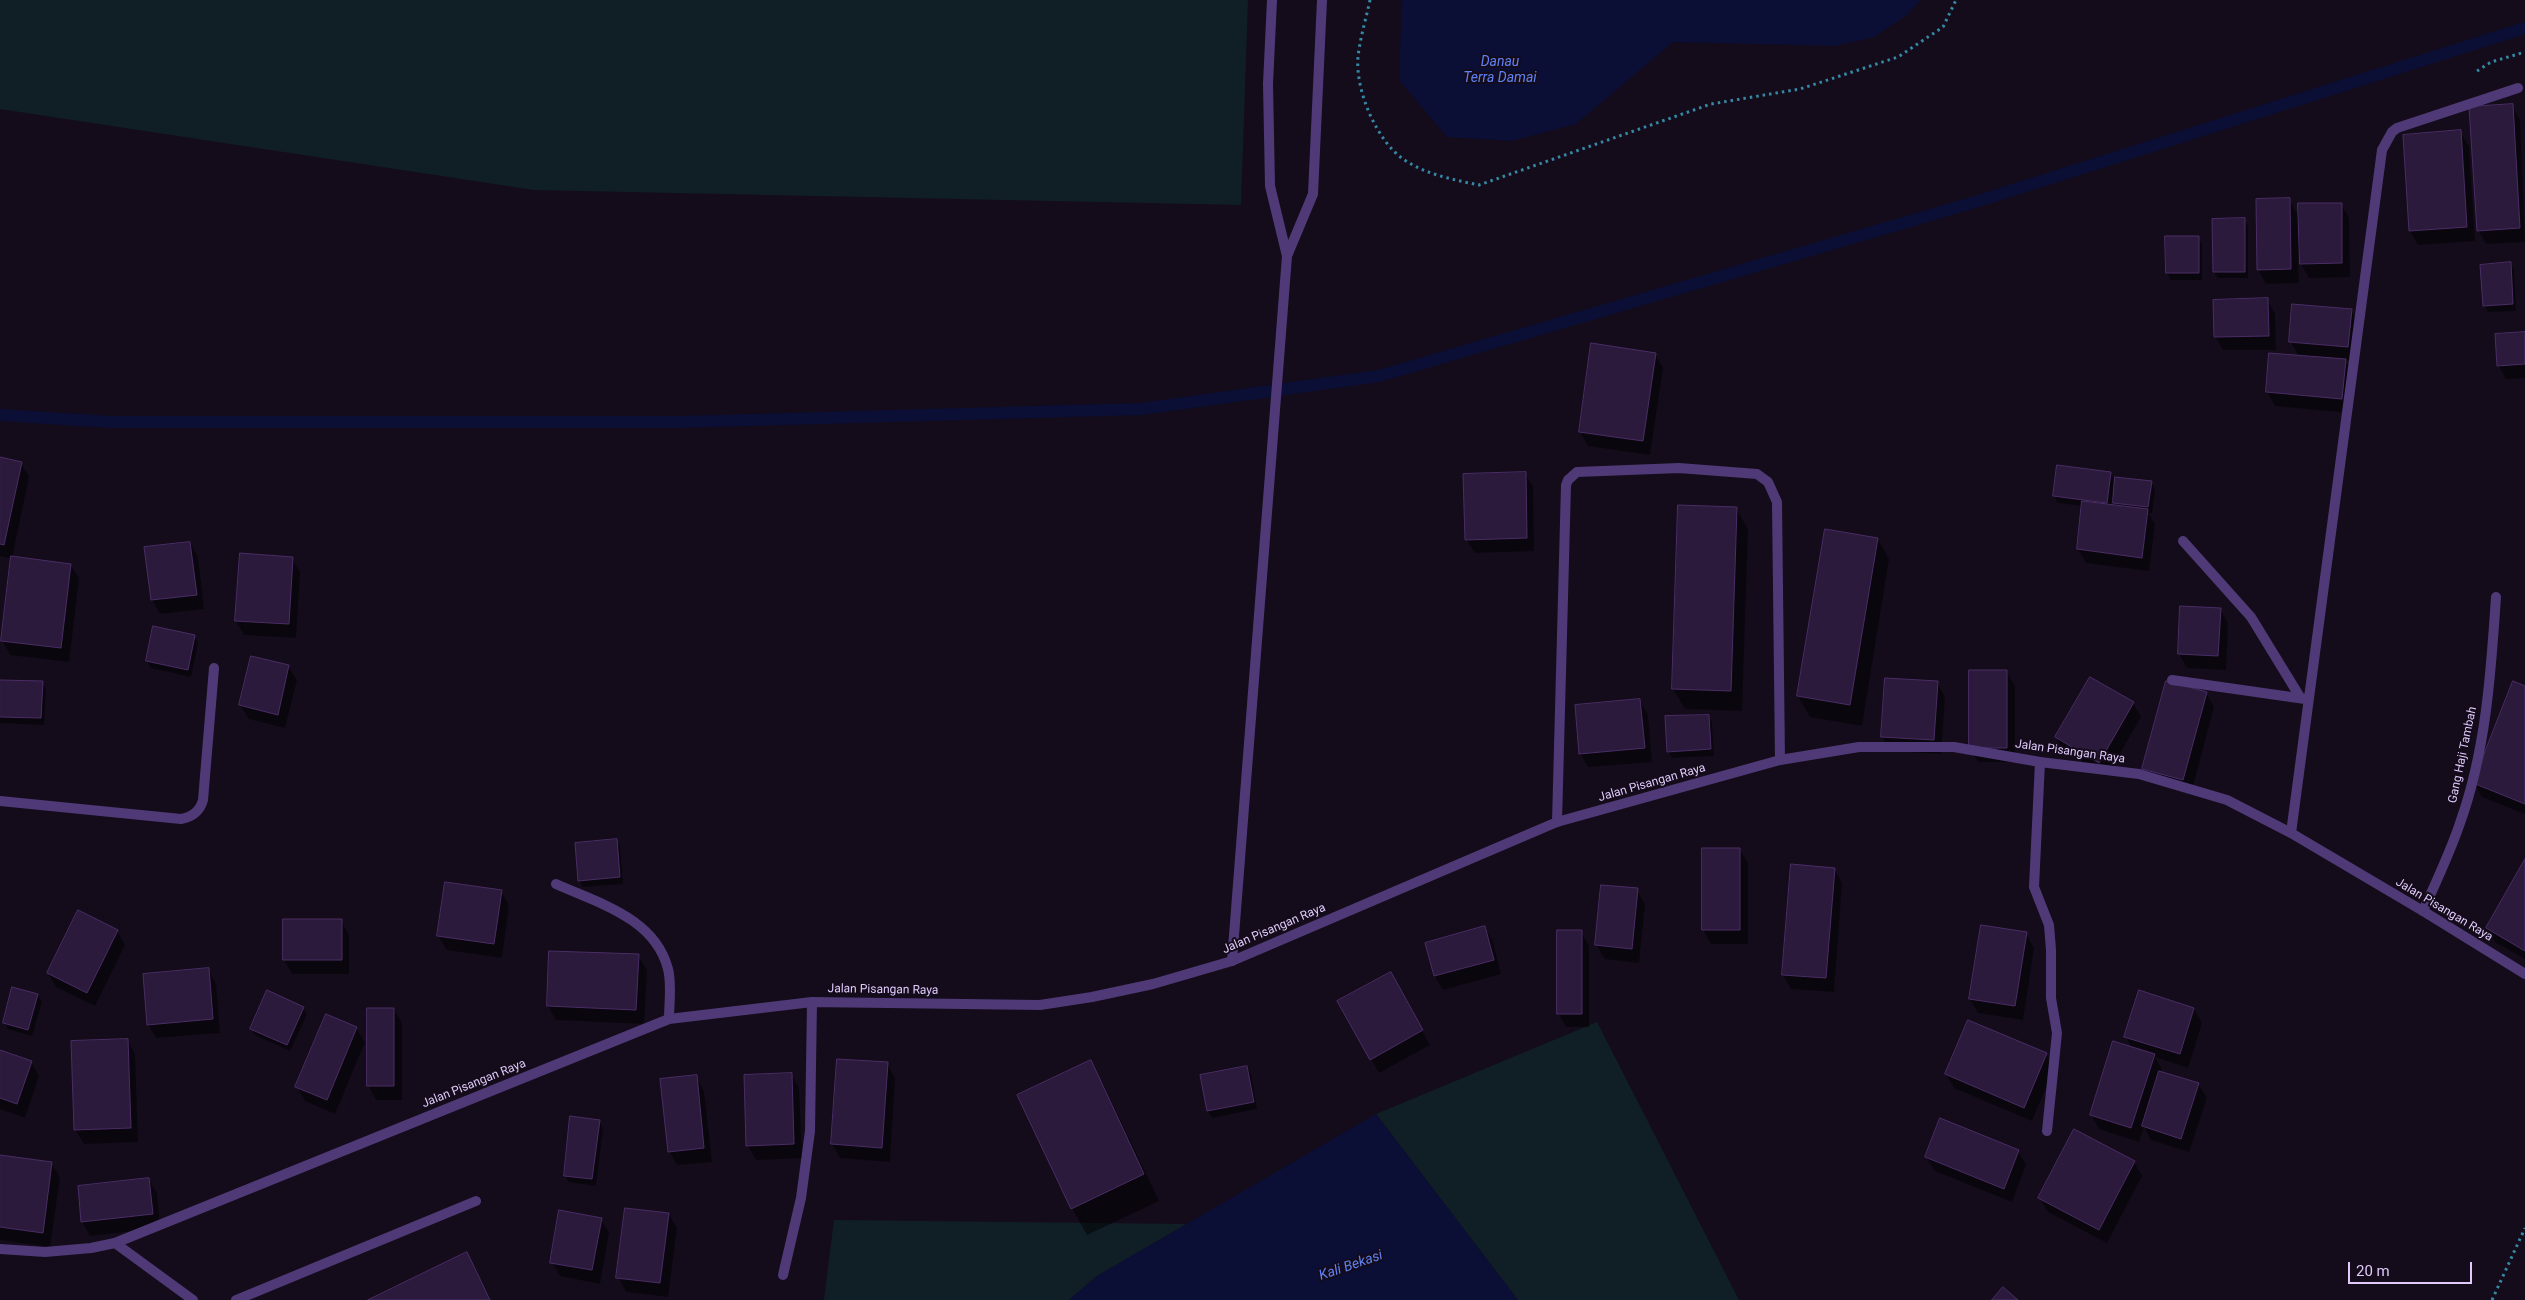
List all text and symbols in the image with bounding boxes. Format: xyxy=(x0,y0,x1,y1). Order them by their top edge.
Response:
water label: Danau Terra Damai xyxy=(1463,54,1537,86)
street label: Gang Haji Tambah xyxy=(2446,705,2480,805)
street label: Jalan Pisangan Raya xyxy=(2014,737,2126,767)
street label: Jalan Pisangan Raya xyxy=(1597,761,1707,805)
street label: Jalan Pisangan Raya xyxy=(2393,875,2495,945)
street label: Jalan Pisangan Raya xyxy=(1220,901,1328,957)
street label: Jalan Pisangan Raya xyxy=(827,982,939,998)
street label: Jalan Pisangan Raya xyxy=(420,1057,528,1111)
water label: Kali Bekasi xyxy=(1317,1247,1385,1285)
scale bar xyxy=(2350,1252,2474,1284)
text: 20 m xyxy=(2356,1262,2390,1280)

